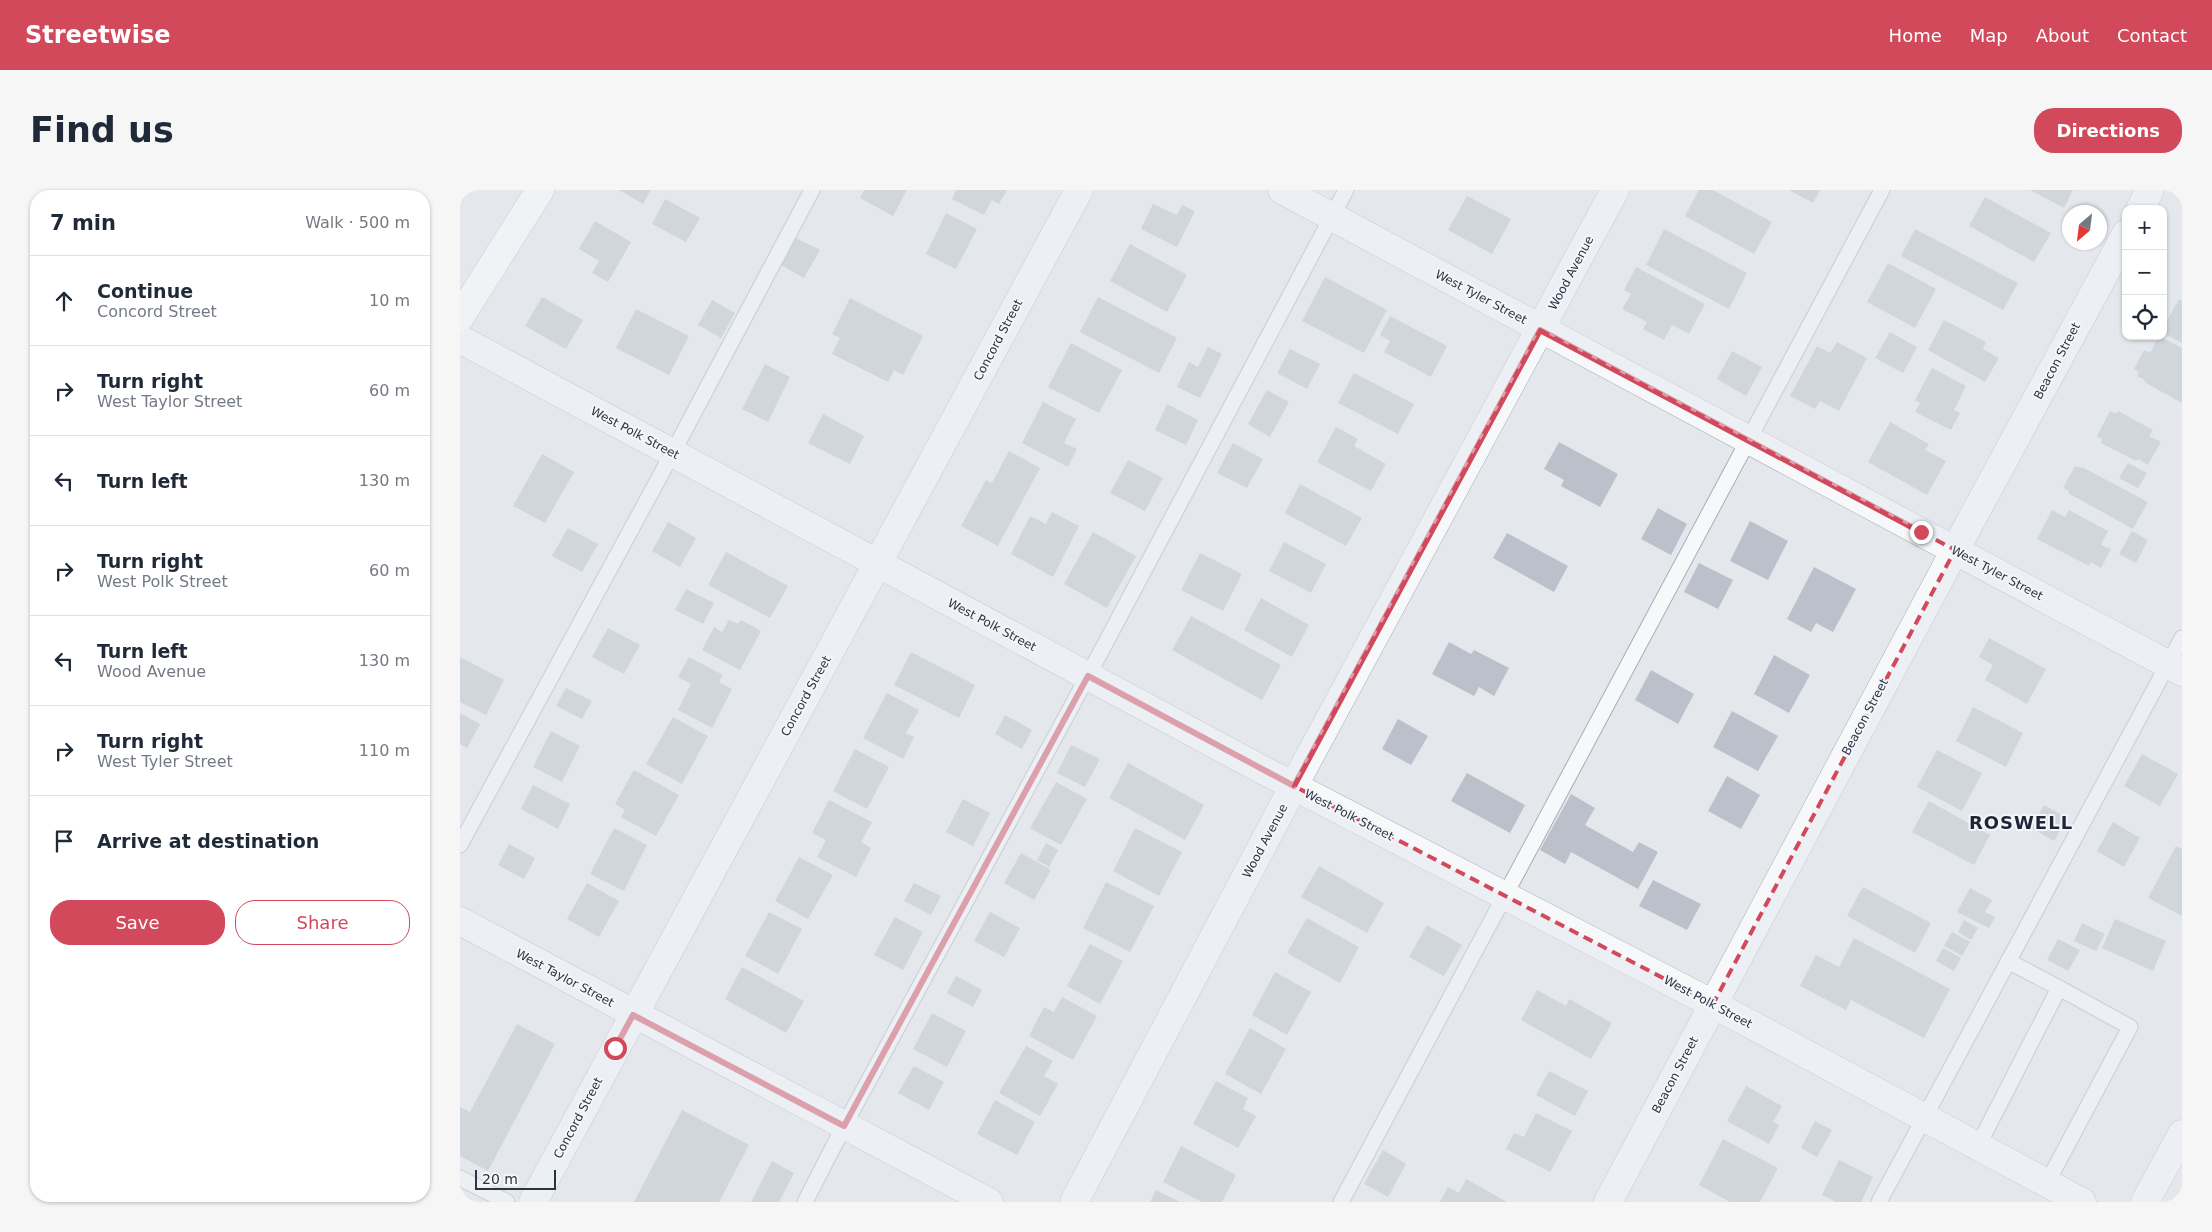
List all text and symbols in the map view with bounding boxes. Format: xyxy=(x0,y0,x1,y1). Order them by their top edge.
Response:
text: Streetwise xyxy=(25,21,171,49)
text: Home xyxy=(1889,25,1942,46)
text: Map xyxy=(1970,25,2008,46)
text: About xyxy=(2036,25,2089,46)
text: Contact xyxy=(2117,25,2187,46)
button: Directions xyxy=(2034,108,2182,153)
text: Find us xyxy=(30,110,174,150)
north arrow xyxy=(2062,205,2107,250)
map controls xyxy=(2122,205,2167,340)
button: + xyxy=(2122,205,2167,250)
text: 7 min xyxy=(50,211,116,235)
text: Walk · 500 m xyxy=(305,213,410,232)
street label: Wood Avenue xyxy=(1546,234,1596,312)
button: − xyxy=(2122,250,2167,295)
street label: West Tyler Street xyxy=(1433,267,1529,327)
text: Continue xyxy=(97,280,193,302)
icon: ahead xyxy=(50,287,78,315)
text: 10 m xyxy=(369,291,410,310)
button: locate xyxy=(2122,295,2167,340)
street label: Concord Street xyxy=(971,297,1025,383)
text: Concord Street xyxy=(97,302,217,321)
street label: Beacon Street xyxy=(2031,320,2083,402)
text: Turn right xyxy=(97,370,203,392)
icon: right xyxy=(50,377,78,405)
text: 60 m xyxy=(369,381,410,400)
text: West Taylor Street xyxy=(97,392,242,411)
street label: West Polk Street xyxy=(588,404,682,462)
icon: left xyxy=(50,467,78,495)
text: Turn left xyxy=(97,470,188,492)
text: 130 m xyxy=(359,471,410,490)
route end xyxy=(1910,521,1933,544)
street label: West Tyler Street xyxy=(1949,543,2045,603)
text: Turn right xyxy=(97,550,203,572)
icon: right xyxy=(50,557,78,585)
text: 60 m xyxy=(369,561,410,580)
text: West Polk Street xyxy=(97,572,228,591)
street label: West Polk Street xyxy=(945,596,1039,654)
text: Turn left xyxy=(97,640,188,662)
icon: left xyxy=(50,647,78,675)
text: 130 m xyxy=(359,651,410,670)
street label: Concord Street xyxy=(778,653,834,739)
text: Wood Avenue xyxy=(97,662,206,681)
street label: Beacon Street xyxy=(1839,676,1891,758)
text: Turn right xyxy=(97,730,203,752)
icon: right xyxy=(50,737,78,765)
text: 110 m xyxy=(359,741,410,760)
text: West Tyler Street xyxy=(97,752,233,771)
street label: West Polk Street xyxy=(1302,787,1396,844)
street label: Wood Avenue xyxy=(1240,802,1290,880)
district label: ROSWELL xyxy=(1969,812,2073,833)
icon: arrive xyxy=(50,827,78,855)
text: Arrive at destination xyxy=(97,830,319,852)
button: Save xyxy=(50,900,225,945)
button: Share xyxy=(235,900,410,945)
street label: West Taylor Street xyxy=(514,946,617,1010)
street label: West Polk Street xyxy=(1661,973,1755,1031)
street label: Beacon Street xyxy=(1649,1034,1701,1116)
route start xyxy=(604,1037,627,1060)
street label: Concord Street xyxy=(551,1075,605,1161)
scale bar xyxy=(475,1167,556,1190)
text: 20 m xyxy=(482,1171,518,1187)

